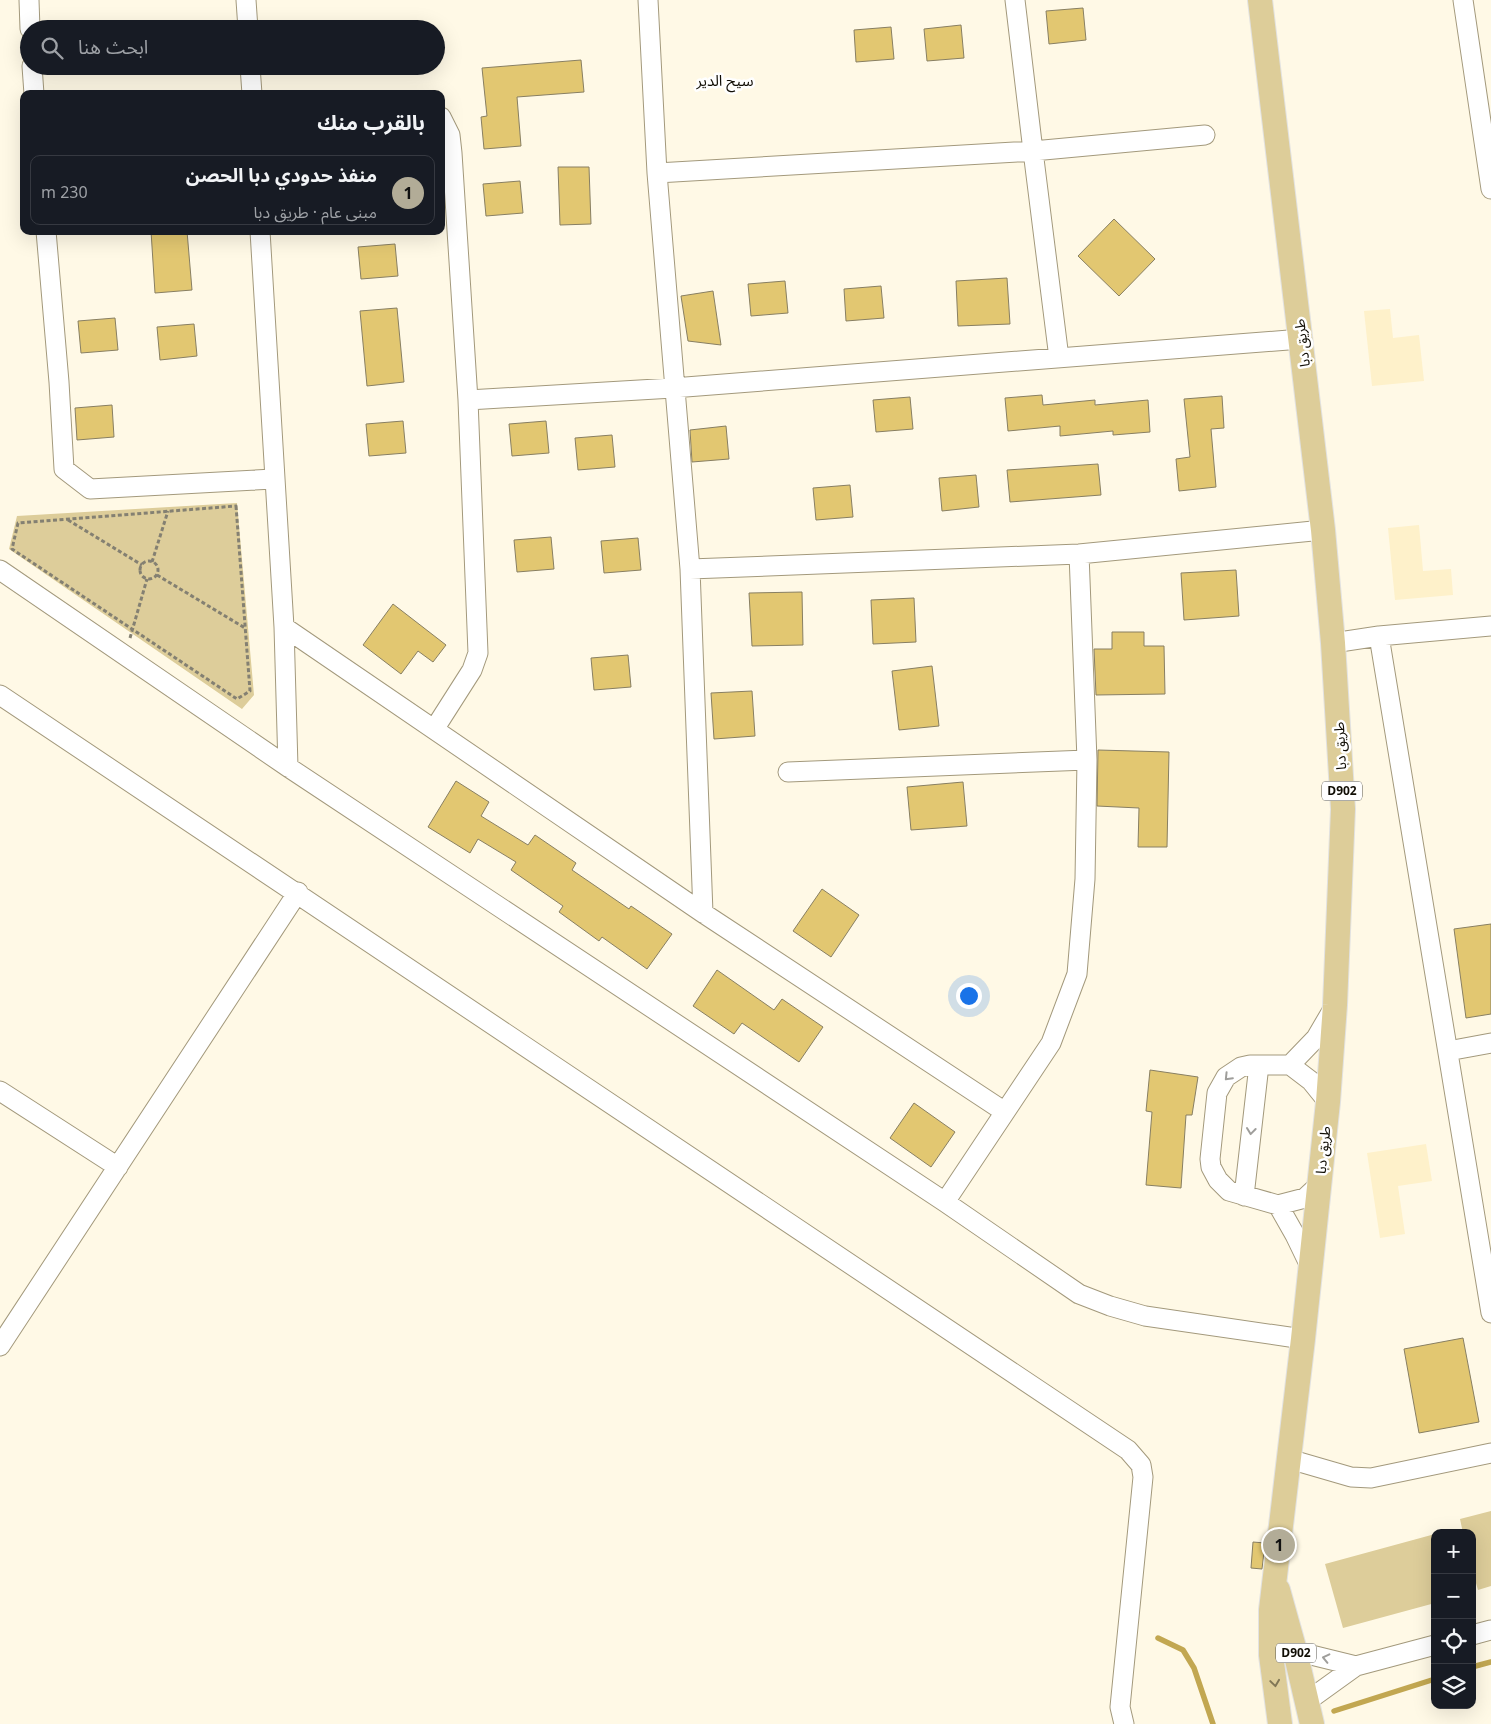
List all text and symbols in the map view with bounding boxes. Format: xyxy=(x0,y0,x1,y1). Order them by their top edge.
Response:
search box xyxy=(20,20,445,75)
text: ابحث هنا xyxy=(78,28,148,68)
icon: search xyxy=(38,34,66,62)
district label: سيح الدير xyxy=(696,65,754,97)
text: بالقرب منك xyxy=(317,101,425,145)
text: منفذ حدودي دبا الحصن xyxy=(186,156,377,196)
text: 230 m xyxy=(41,176,88,210)
text: 1 xyxy=(403,177,413,211)
text: مبنى عام · طريق دبا xyxy=(253,196,377,230)
street label: طريق دبا xyxy=(1285,317,1320,369)
street label: طريق دبا xyxy=(1325,721,1356,771)
road number: D902 xyxy=(1322,781,1362,800)
your location xyxy=(956,983,982,1009)
one-way arrow xyxy=(1225,1071,1234,1080)
street label: طريق دبا xyxy=(1307,1125,1340,1176)
one-way arrow xyxy=(1246,1127,1257,1135)
pin: 1 xyxy=(1263,1526,1295,1564)
map controls xyxy=(1431,1529,1476,1709)
button: + xyxy=(1431,1529,1476,1574)
button: − xyxy=(1431,1574,1476,1619)
button: locate xyxy=(1431,1619,1476,1664)
road number: D902 xyxy=(1276,1644,1316,1662)
one-way arrow xyxy=(1321,1653,1330,1664)
button: layers xyxy=(1431,1664,1476,1709)
one-way arrow xyxy=(1269,1680,1280,1688)

